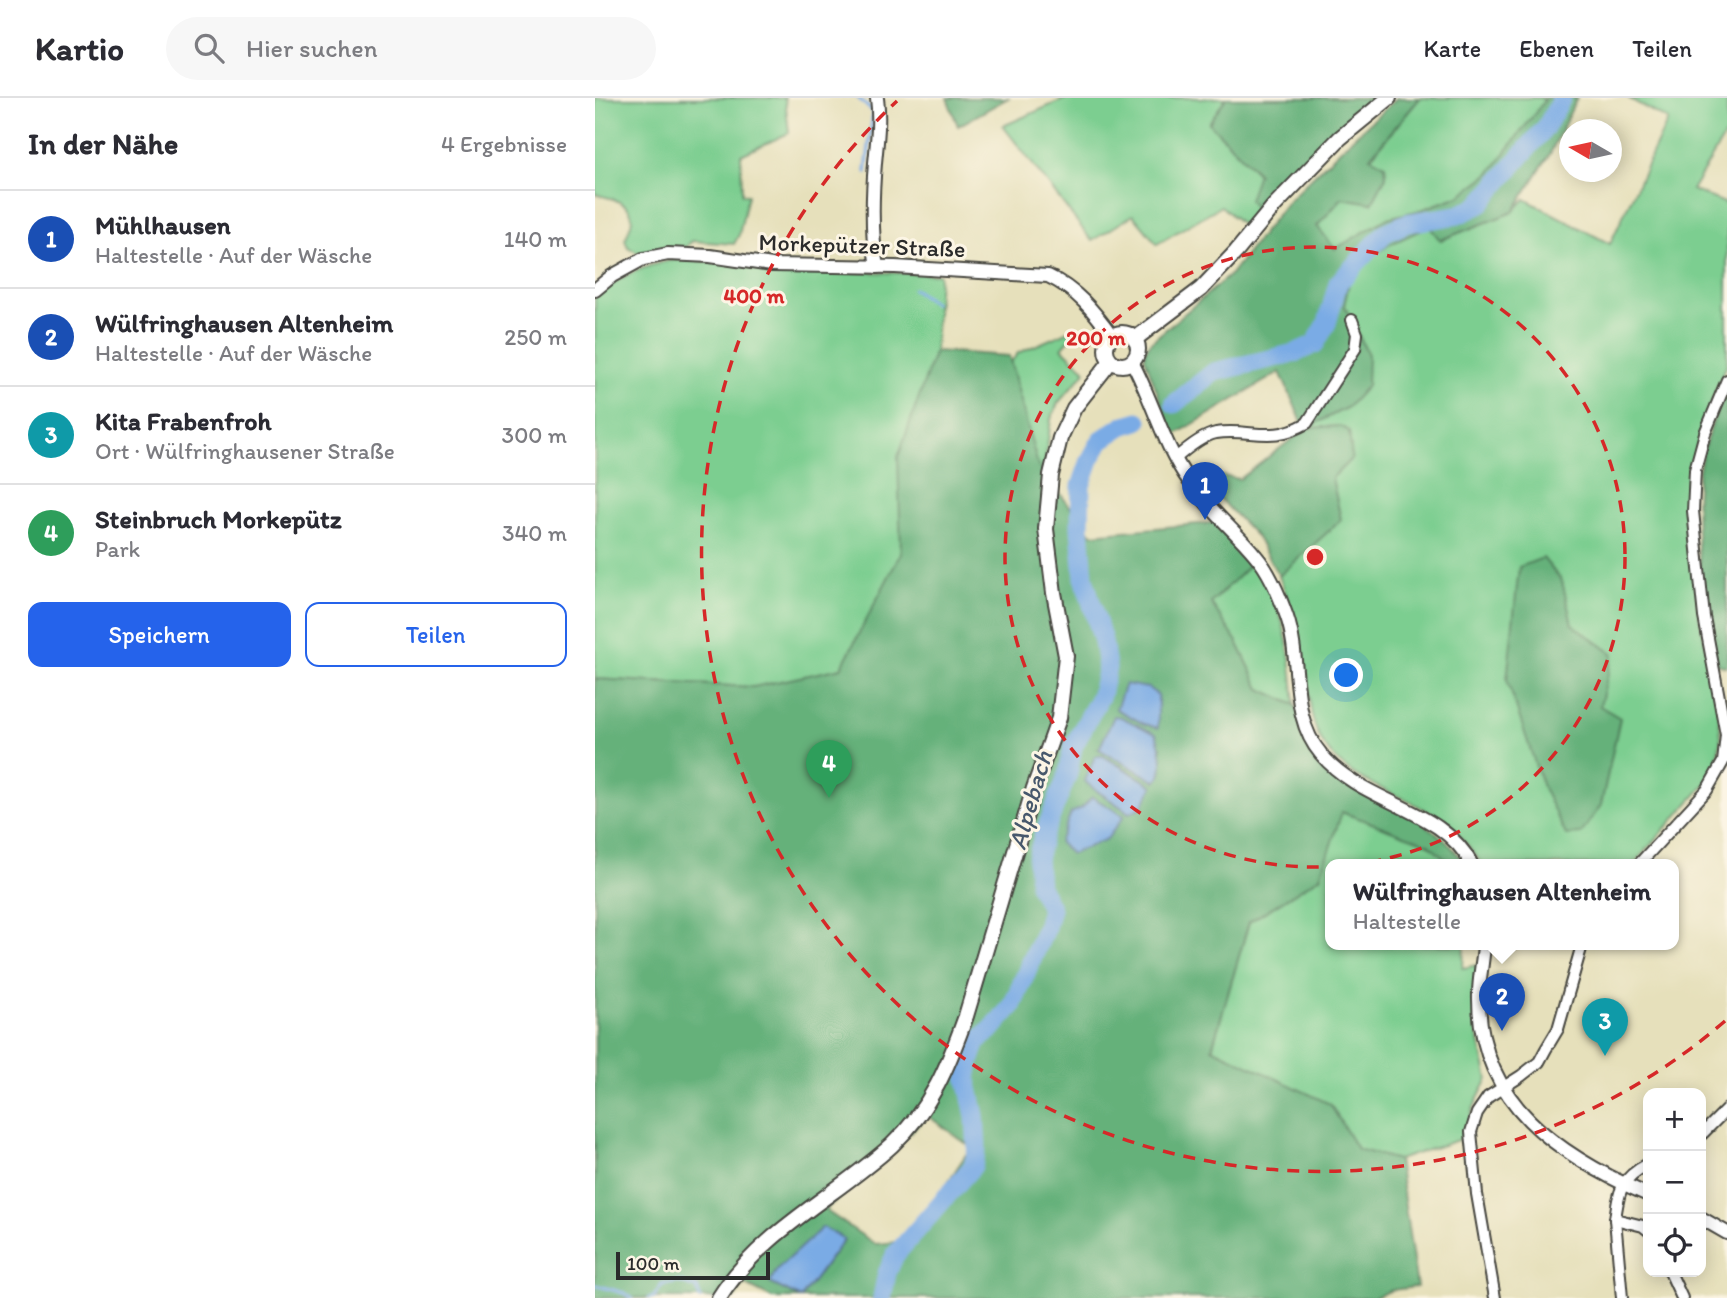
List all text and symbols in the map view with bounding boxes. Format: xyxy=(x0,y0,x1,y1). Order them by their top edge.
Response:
search box xyxy=(166,17,656,80)
text: Kartio xyxy=(35,29,124,68)
icon: search xyxy=(190,29,228,67)
text: Hier suchen xyxy=(246,32,378,64)
text: Karte xyxy=(1423,34,1481,63)
text: Ebenen xyxy=(1519,34,1594,63)
text: Teilen xyxy=(1632,34,1692,63)
north arrow xyxy=(1559,119,1622,182)
text: In der Nähe xyxy=(28,125,178,162)
text: 4 Ergebnisse xyxy=(441,130,567,158)
text: Mühlhausen xyxy=(95,209,231,241)
text: 1 xyxy=(46,225,56,253)
text: 140 m xyxy=(504,225,567,253)
street label: Morkepützer Straße xyxy=(758,227,966,263)
text: Haltestelle · Auf der Wäsche xyxy=(95,241,372,269)
text: 400 m xyxy=(724,283,785,308)
text: Wülfringhausen Altenheim xyxy=(95,307,393,339)
text: 2 xyxy=(45,323,57,351)
text: 250 m xyxy=(504,323,567,351)
text: 200 m xyxy=(1066,325,1126,350)
text: Haltestelle · Auf der Wäsche xyxy=(95,339,372,367)
text: Kita Frabenfroh xyxy=(95,405,271,437)
text: 3 xyxy=(45,421,57,449)
text: 300 m xyxy=(502,421,567,449)
text: Ort · Wülfringhausener Straße xyxy=(95,437,395,465)
pin: 1 xyxy=(1182,462,1228,520)
text: Steinbruch Morkepütz xyxy=(95,503,342,535)
text: 4 xyxy=(44,519,58,547)
text: 340 m xyxy=(502,519,567,547)
text: Park xyxy=(95,535,140,563)
centre of rings xyxy=(1303,545,1327,569)
button: Speichern xyxy=(28,602,291,667)
button: Teilen xyxy=(305,602,567,667)
your location xyxy=(1329,658,1363,692)
pin: 4 xyxy=(806,740,852,798)
water label: Alpebach xyxy=(1001,746,1060,853)
popup xyxy=(1325,859,1679,950)
text: Wülfringhausen Altenheim xyxy=(1353,875,1651,907)
text: Haltestelle xyxy=(1353,907,1461,935)
pin: 2 xyxy=(1479,973,1525,1031)
pin: 3 xyxy=(1582,998,1628,1056)
map controls xyxy=(1643,1088,1706,1277)
button: + xyxy=(1643,1088,1706,1151)
button: − xyxy=(1643,1151,1706,1214)
button: locate xyxy=(1643,1214,1706,1277)
scale bar xyxy=(616,1249,770,1281)
text: 100 m xyxy=(627,1252,679,1275)

